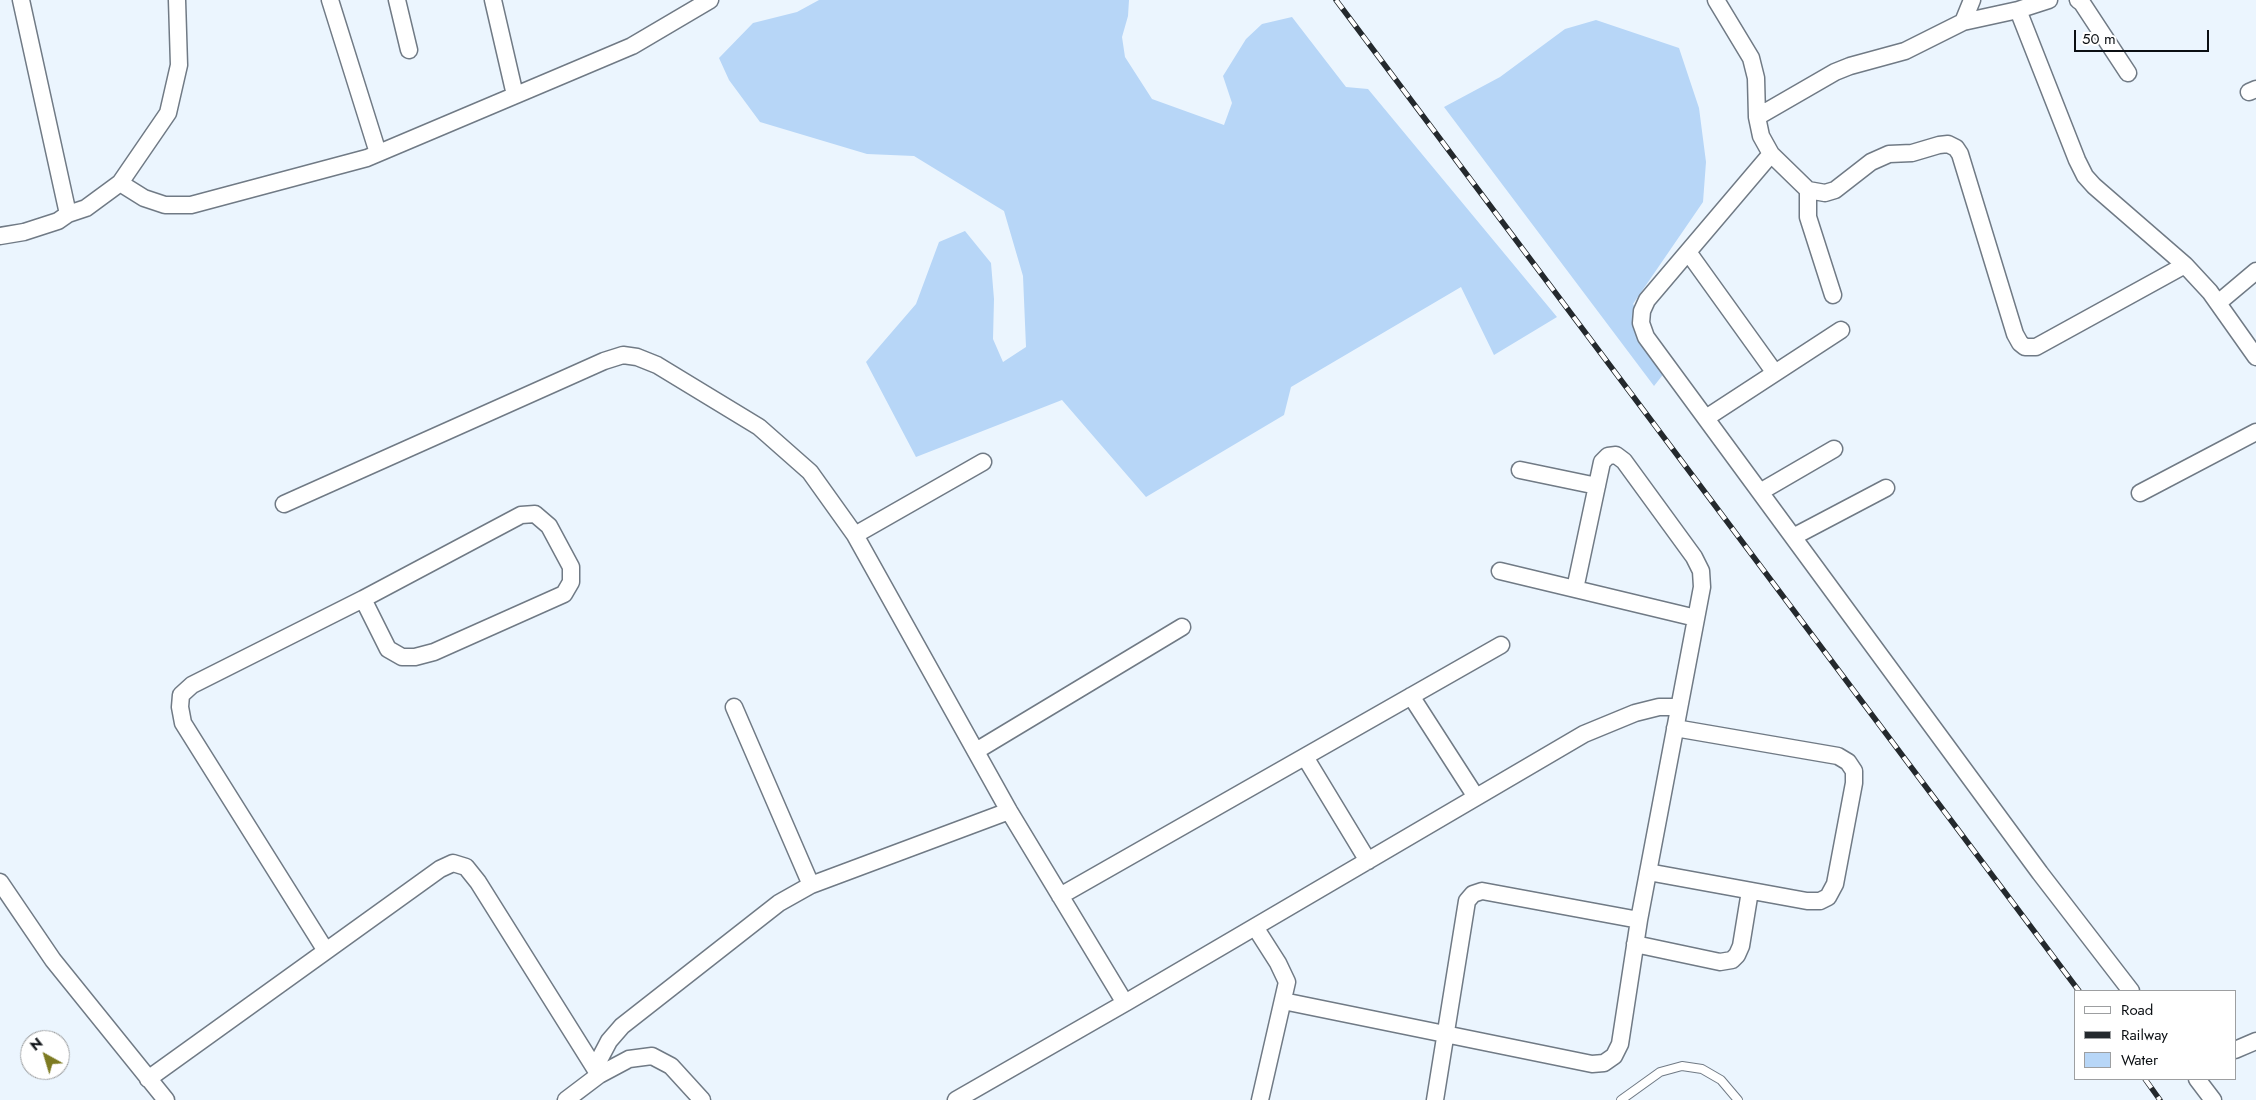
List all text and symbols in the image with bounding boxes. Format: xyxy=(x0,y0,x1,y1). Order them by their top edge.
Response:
scale bar xyxy=(2076,20,2211,52)
text: 50 m xyxy=(2082,28,2116,50)
legend xyxy=(2074,990,2236,1080)
text: Road xyxy=(2121,999,2153,1021)
text: Railway xyxy=(2121,1024,2168,1046)
north arrow xyxy=(20,1030,70,1080)
text: N xyxy=(26,1033,47,1055)
text: Water xyxy=(2121,1049,2158,1071)

